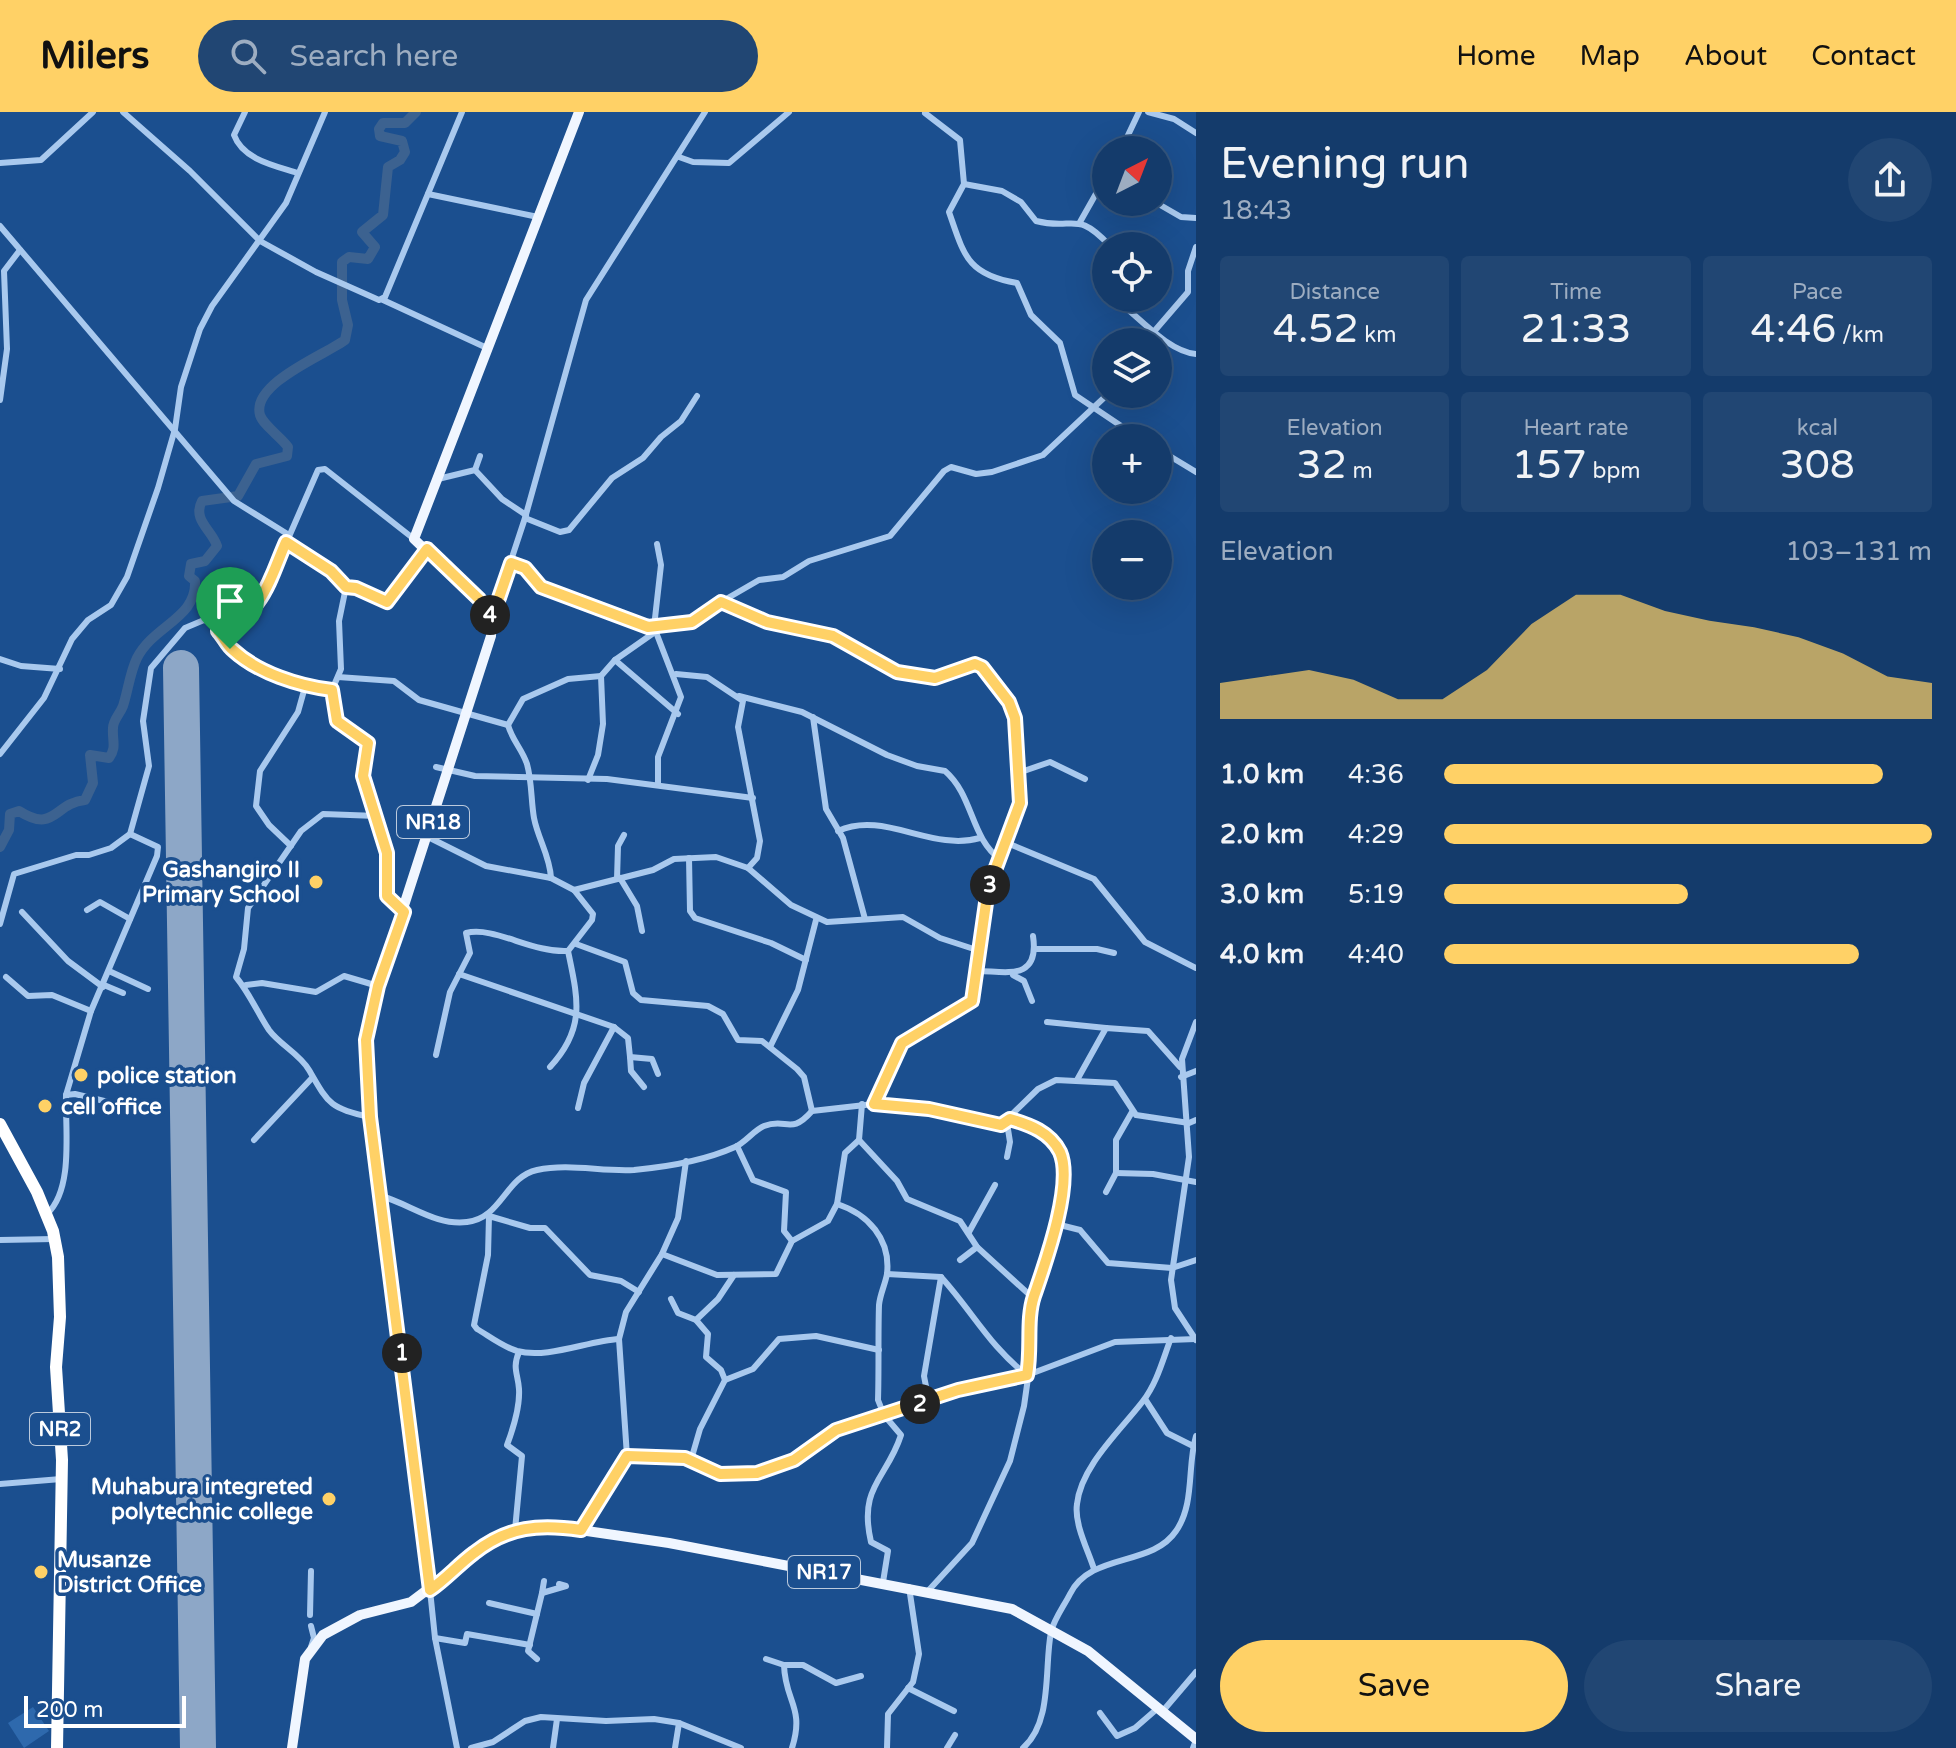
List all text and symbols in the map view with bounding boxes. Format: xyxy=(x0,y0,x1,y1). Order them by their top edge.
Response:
search box xyxy=(198,20,758,92)
text: Milers xyxy=(40,33,150,79)
icon: search xyxy=(226,34,270,78)
text: Search here xyxy=(290,38,458,75)
text: Home xyxy=(1456,39,1536,73)
text: Map xyxy=(1580,39,1640,73)
text: About xyxy=(1684,39,1767,73)
text: Contact xyxy=(1811,39,1916,73)
north arrow xyxy=(1092,136,1172,216)
map controls xyxy=(1092,136,1172,600)
text: Evening run xyxy=(1220,138,1469,191)
button: share xyxy=(1848,138,1932,222)
text: 18:43 xyxy=(1220,195,1292,226)
button: locate xyxy=(1092,232,1172,312)
text: Distance xyxy=(1289,279,1380,305)
text: Time xyxy=(1550,279,1602,305)
text: Pace xyxy=(1792,279,1843,305)
text: 4.52 xyxy=(1273,305,1359,353)
text: 21:33 xyxy=(1521,305,1631,353)
text: 4:46 xyxy=(1751,305,1836,353)
text: km xyxy=(1359,322,1397,348)
text: /km xyxy=(1836,322,1884,348)
button: layers xyxy=(1092,328,1172,408)
text: Elevation xyxy=(1287,415,1383,441)
text: Heart rate xyxy=(1524,415,1628,441)
text: kcal xyxy=(1797,415,1838,441)
button: + xyxy=(1092,424,1172,504)
text: 32 xyxy=(1297,441,1347,489)
text: 157 xyxy=(1511,441,1587,489)
text: 308 xyxy=(1780,441,1855,489)
text: m xyxy=(1347,458,1373,484)
text: bpm xyxy=(1587,458,1641,484)
button: − xyxy=(1092,520,1172,600)
text: Elevation xyxy=(1220,536,1334,567)
text: 103–131 m xyxy=(1786,536,1932,567)
pin xyxy=(196,567,264,649)
icon: arrive xyxy=(208,579,252,623)
pin: 4 xyxy=(470,595,510,635)
text: 4 xyxy=(483,602,497,628)
text: 1.0 km xyxy=(1220,759,1304,790)
text: 4:36 xyxy=(1348,759,1404,790)
road number: NR18 xyxy=(397,806,469,838)
text: 2.0 km xyxy=(1220,819,1304,850)
text: 4:29 xyxy=(1348,819,1404,850)
place label: Gashangiro II Primary School xyxy=(142,857,300,908)
pin: 3 xyxy=(970,865,1010,905)
text: 3 xyxy=(983,872,997,898)
marker: Gashangiro II Primary School xyxy=(307,873,325,891)
text: 3.0 km xyxy=(1220,879,1304,910)
text: 5:19 xyxy=(1348,879,1404,910)
text: 4.0 km xyxy=(1220,939,1304,970)
text: 4:40 xyxy=(1348,939,1404,970)
place label: police station xyxy=(97,1063,237,1089)
marker: police station xyxy=(72,1066,90,1084)
place label: cell office xyxy=(61,1094,162,1120)
marker: cell office xyxy=(36,1097,54,1115)
pin: 1 xyxy=(382,1333,422,1373)
text: 1 xyxy=(395,1340,409,1366)
pin: 2 xyxy=(900,1384,940,1424)
text: 2 xyxy=(913,1391,927,1417)
road number: NR2 xyxy=(30,1413,90,1445)
place label: Muhabura integreted polytechnic college xyxy=(91,1474,313,1525)
marker: Muhabura integreted polytechnic college xyxy=(320,1490,338,1508)
place label: Musanze District Office xyxy=(57,1547,202,1598)
road number: NR17 xyxy=(788,1556,860,1588)
marker: Musanze District Office xyxy=(32,1563,50,1581)
button: Save xyxy=(1220,1640,1568,1732)
button: Share xyxy=(1584,1640,1932,1732)
scale bar xyxy=(24,1692,186,1728)
text: 200 m xyxy=(36,1697,103,1723)

